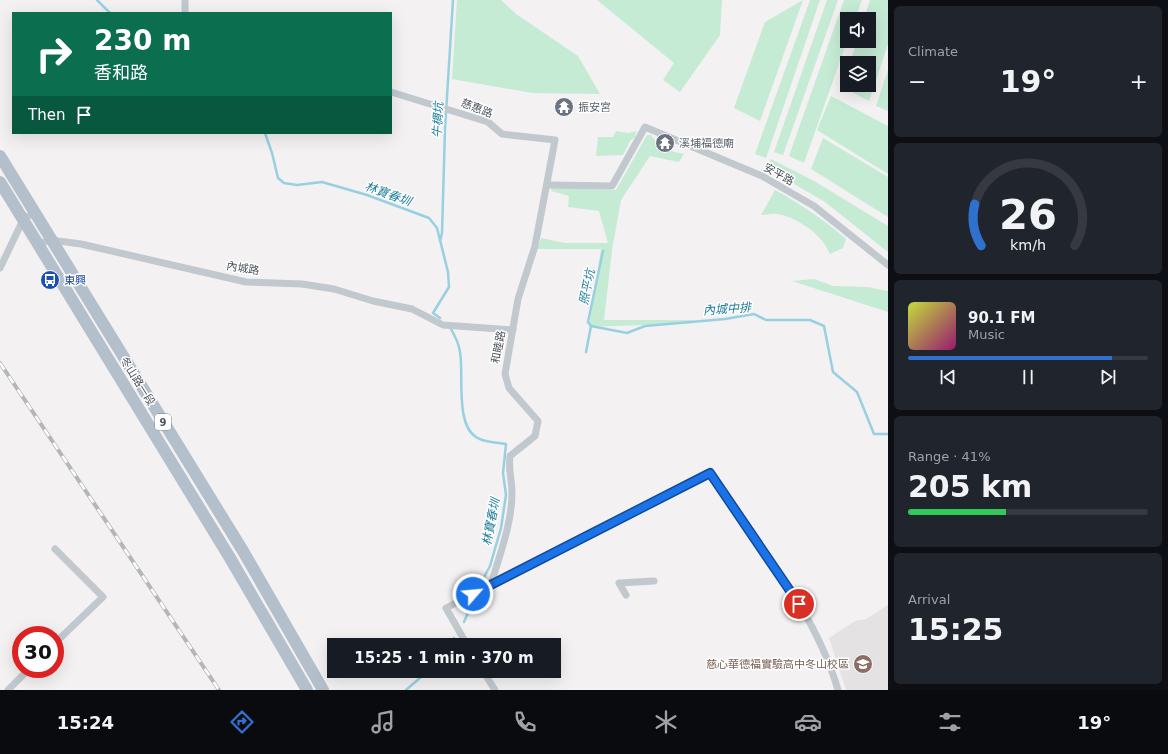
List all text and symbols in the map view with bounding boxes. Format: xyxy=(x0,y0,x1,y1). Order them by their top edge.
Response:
map controls xyxy=(840,12,876,92)
button: sound xyxy=(840,12,876,48)
text: 230 m xyxy=(94,24,191,57)
icon: right xyxy=(28,28,80,80)
text: Climate xyxy=(908,44,958,59)
button: layers xyxy=(840,56,876,92)
text: 香和路 xyxy=(94,62,148,83)
text: 19° xyxy=(1000,64,1056,99)
text: − xyxy=(908,69,926,94)
text: + xyxy=(1130,69,1148,94)
street label: 慈惠路 xyxy=(459,96,495,120)
temple icon: 振安宮 xyxy=(553,96,575,118)
water label: 牛椆坑 xyxy=(430,100,446,138)
place label: 振安宮 xyxy=(578,101,611,114)
icon: arrive xyxy=(73,104,95,126)
text: Then xyxy=(28,106,65,124)
temple icon: 溪埔福德廟 xyxy=(654,132,676,154)
place label: 溪埔福德廟 xyxy=(679,137,734,150)
street label: 安平路 xyxy=(761,161,796,188)
water label: 林寶春圳 xyxy=(363,179,415,209)
text: 26 xyxy=(999,190,1057,239)
text: km/h xyxy=(1010,237,1046,253)
street label: 內城路 xyxy=(226,259,260,277)
water label: 照平坑 xyxy=(576,266,598,306)
bus stop icon: 東興 xyxy=(39,269,61,291)
place label: 東興 xyxy=(64,274,86,287)
water label: 內城中排 xyxy=(703,300,753,318)
text: 90.1 FM xyxy=(968,309,1035,327)
text: Music xyxy=(968,327,1005,342)
street label: 和睦路 xyxy=(489,330,508,365)
street label: 冬山路一段 xyxy=(117,354,158,408)
icon: previous xyxy=(937,366,959,388)
icon: pause xyxy=(1017,366,1039,388)
icon: next xyxy=(1097,366,1119,388)
road number: 9 xyxy=(155,414,171,430)
text: Range · 41% xyxy=(908,449,991,464)
text: 205 km xyxy=(908,469,1032,504)
water label: 林寶春圳 xyxy=(480,495,503,547)
position arrow xyxy=(452,573,494,615)
pin xyxy=(782,587,816,621)
text: Arrival xyxy=(908,592,950,607)
icon: arrive xyxy=(788,593,810,615)
text: 15:25 xyxy=(908,612,1004,647)
speed limit sign: 30 xyxy=(12,626,64,678)
text: 15:25 · 1 min · 370 m xyxy=(354,649,534,667)
school or university icon: 慈心華德福實驗高中冬山校區 xyxy=(852,653,874,675)
place label: 慈心華德福實驗高中冬山校區 xyxy=(706,658,849,671)
icon: directions xyxy=(228,708,256,736)
icon: music xyxy=(369,708,397,736)
icon: phone xyxy=(511,708,539,736)
icon: climate xyxy=(652,708,680,736)
icon: car xyxy=(794,708,822,736)
icon: filters xyxy=(936,708,964,736)
text: 15:24 xyxy=(57,712,114,733)
text: 19° xyxy=(1077,712,1111,733)

